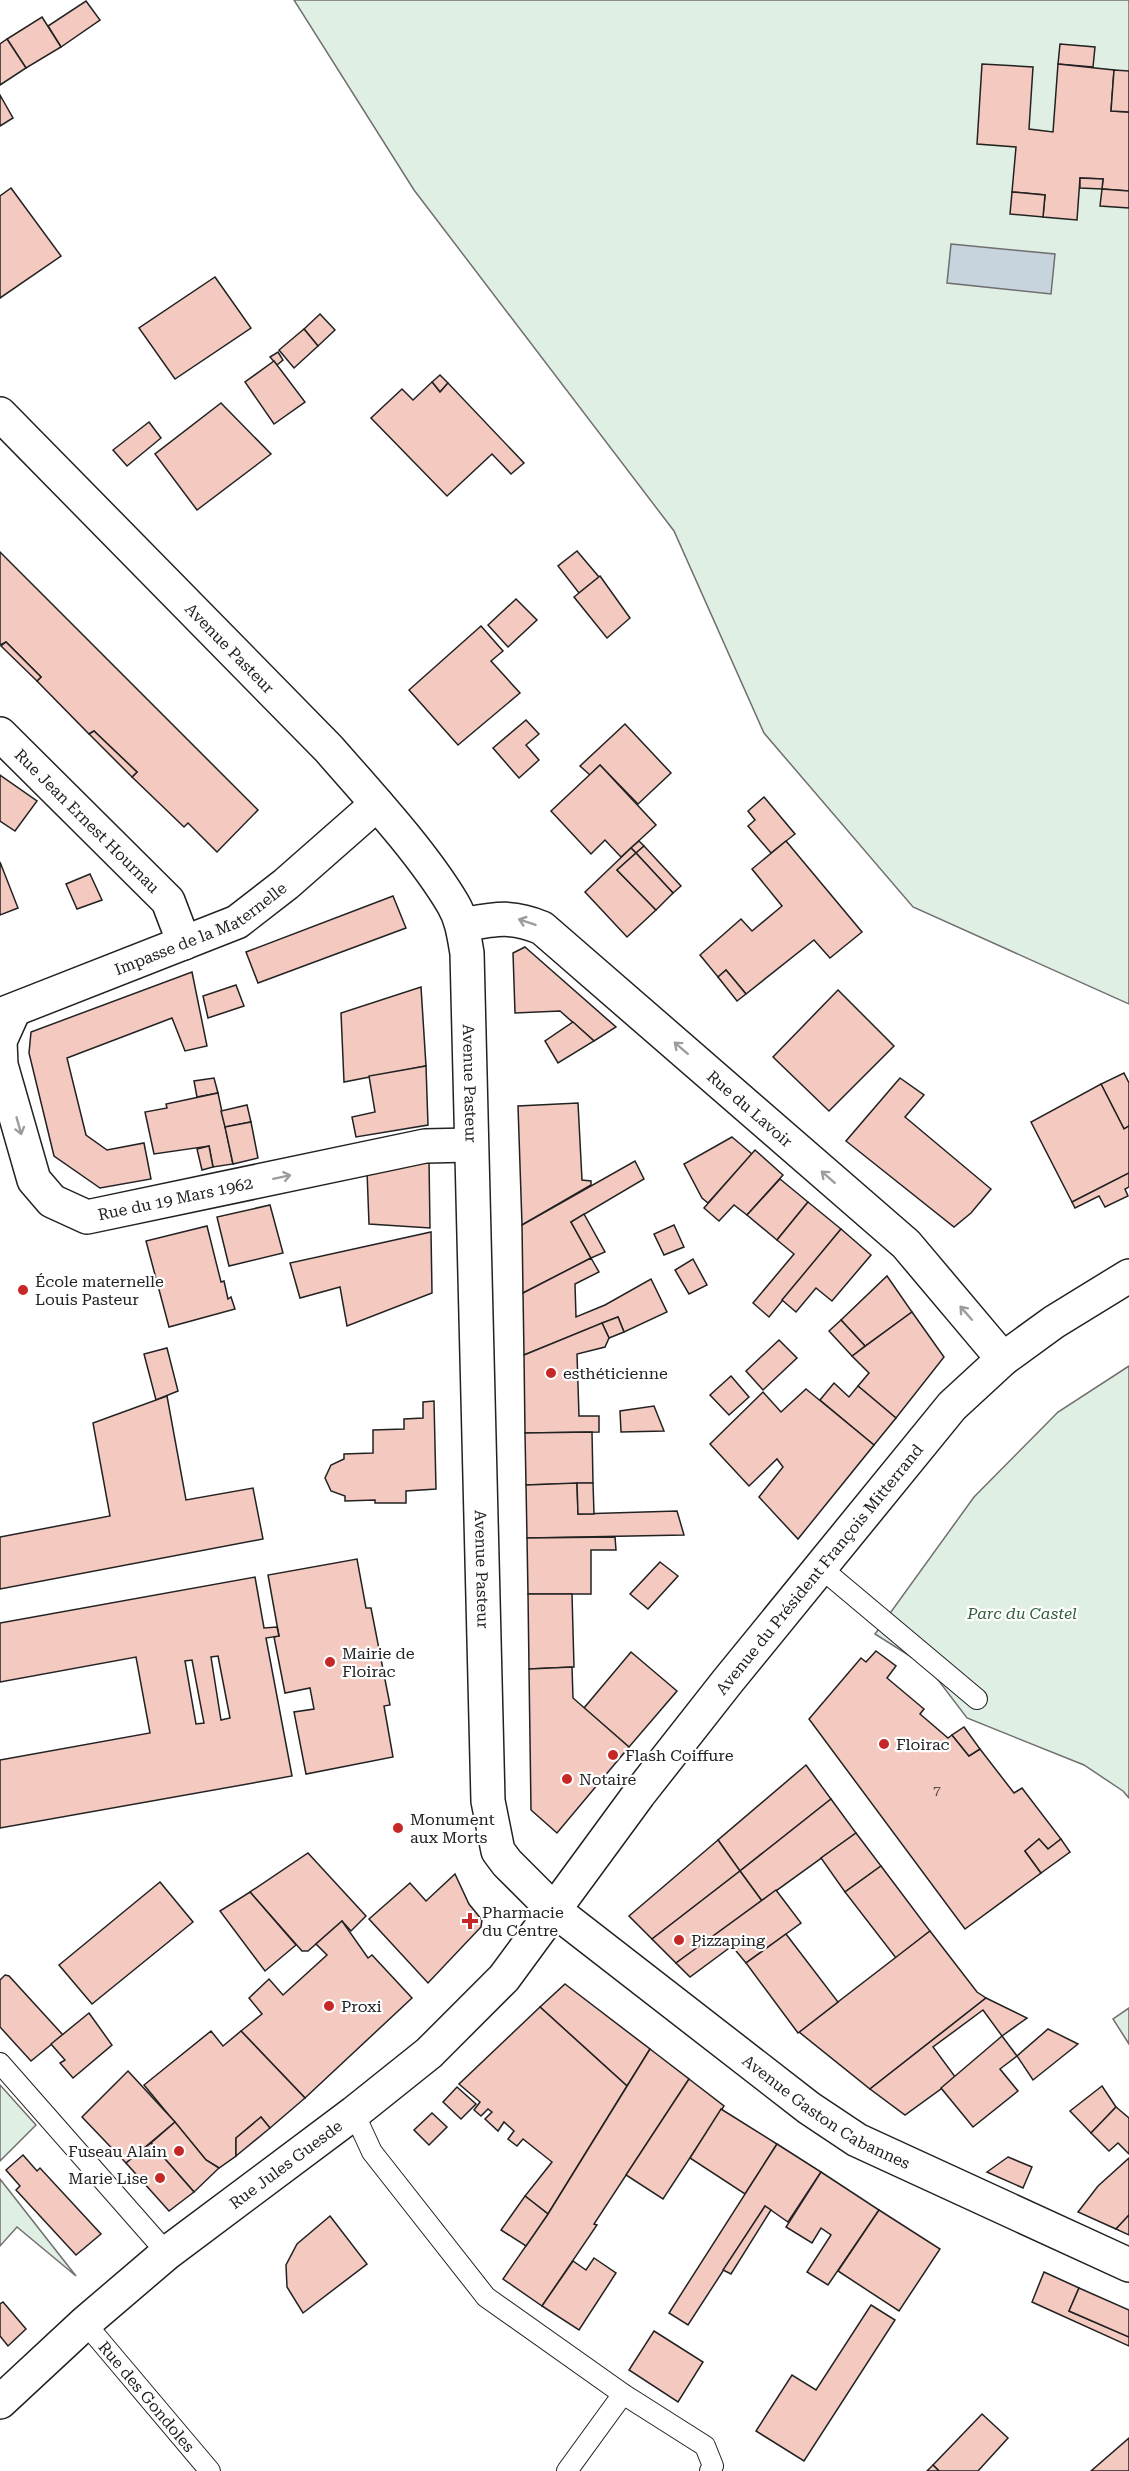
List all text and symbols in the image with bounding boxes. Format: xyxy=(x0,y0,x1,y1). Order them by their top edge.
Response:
street label: Avenue Pasteur xyxy=(181,599,279,697)
street label: Rue Jean Ernest Hournau xyxy=(11,745,164,897)
street label: Impasse de la Maternelle xyxy=(112,878,290,979)
one-way arrow xyxy=(518,916,537,927)
street label: Avenue Pasteur xyxy=(459,1024,481,1143)
one-way arrow xyxy=(673,1042,689,1055)
street label: Rue du Lavoir xyxy=(703,1066,797,1151)
one-way arrow xyxy=(14,1116,25,1135)
one-way arrow xyxy=(820,1170,836,1183)
one-way arrow xyxy=(272,1171,291,1182)
street label: Rue du 19 Mars 1962 xyxy=(96,1173,254,1224)
place label: École maternelle Louis Pasteur xyxy=(35,1272,164,1309)
marker: École maternelle Louis Pasteur xyxy=(16,1283,30,1297)
one-way arrow xyxy=(959,1306,973,1321)
place label: esthéticienne xyxy=(563,1364,668,1383)
marker: esthéticienne xyxy=(544,1366,558,1380)
street label: Avenue du Président François Mitterrand xyxy=(712,1440,927,1698)
street label: Avenue Pasteur xyxy=(471,1510,493,1629)
park label: Parc du Castel xyxy=(966,1604,1077,1623)
place label: Mairie de Floirac xyxy=(342,1644,415,1681)
marker: Mairie de Floirac xyxy=(323,1655,337,1669)
place label: Floirac xyxy=(896,1735,949,1754)
marker: Floirac xyxy=(877,1737,891,1751)
place label: Flash Coiffure xyxy=(625,1746,734,1765)
marker: Flash Coiffure xyxy=(606,1748,620,1762)
place label: Notaire xyxy=(579,1770,637,1789)
marker: Notaire xyxy=(560,1772,574,1786)
house number: 7 xyxy=(933,1782,941,1798)
place label: Monument aux Morts xyxy=(410,1810,495,1847)
marker: Monument aux Morts xyxy=(391,1821,405,1835)
place label: Pharmacie du Centre xyxy=(482,1903,564,1940)
marker: Pharmacie du Centre xyxy=(463,1914,477,1928)
place label: Pizzaping xyxy=(691,1931,766,1950)
marker: Pizzaping xyxy=(672,1933,686,1947)
place label: Proxi xyxy=(341,1997,382,2016)
marker: Proxi xyxy=(322,1999,336,2013)
street label: Avenue Gaston Cabannes xyxy=(739,2051,914,2173)
street label: Rue Jules Guesde xyxy=(225,2116,346,2213)
place label: Fuseau Alain xyxy=(68,2142,167,2161)
marker: Fuseau Alain xyxy=(172,2144,186,2158)
place label: Marie Lise xyxy=(68,2169,148,2188)
marker: Marie Lise xyxy=(153,2171,167,2185)
street label: Rue des Gondoles xyxy=(95,2337,199,2456)

